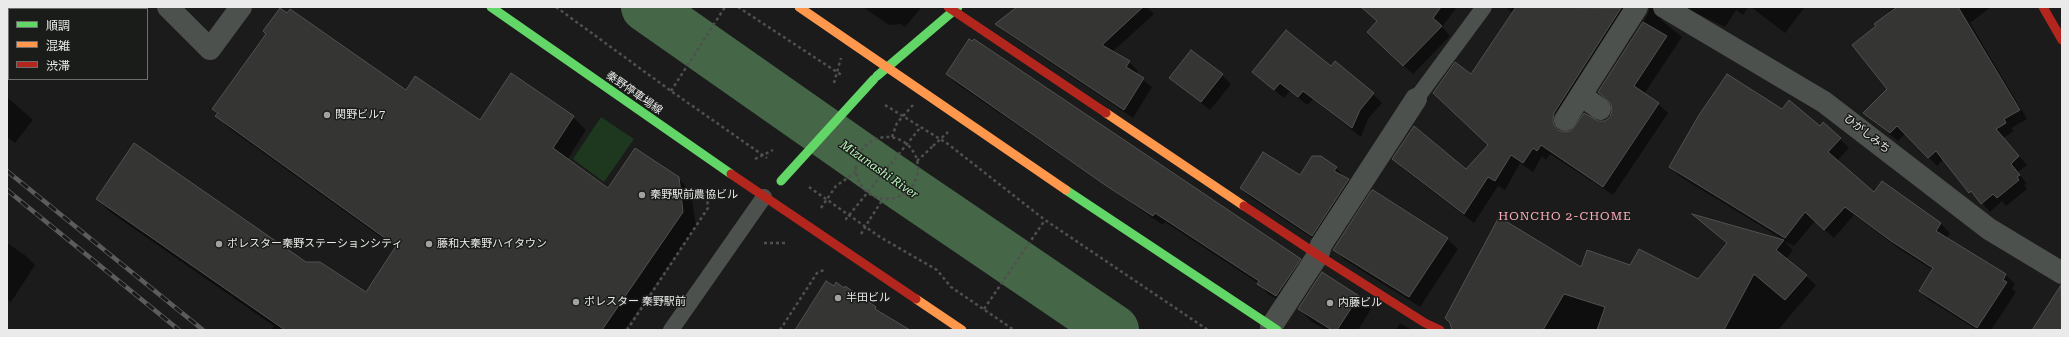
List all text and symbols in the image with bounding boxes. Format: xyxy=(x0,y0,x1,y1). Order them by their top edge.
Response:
legend xyxy=(8,8,148,80)
text: 順調 xyxy=(46,19,70,33)
text: 混雑 xyxy=(46,39,70,53)
text: 渋滞 xyxy=(46,59,70,73)
street label: 秦野停車場線 xyxy=(603,69,665,117)
place label: 関野ビル7 xyxy=(335,108,385,122)
marker: 関野ビル7 xyxy=(322,110,332,120)
street label: ひがしみち xyxy=(1841,112,1893,156)
water label: Mizunashi River xyxy=(837,138,921,202)
place label: 秦野駅前農協ビル xyxy=(650,188,738,202)
marker: 秦野駅前農協ビル xyxy=(637,190,647,200)
district label: HONCHO 2-CHOME xyxy=(1498,209,1632,223)
place label: ポレスター秦野ステーションシティ xyxy=(227,237,403,251)
place label: 藤和大秦野ハイタウン xyxy=(437,237,547,251)
marker: ポレスター秦野ステーションシティ xyxy=(214,239,224,249)
marker: 藤和大秦野ハイタウン xyxy=(424,239,434,249)
place label: 半田ビル xyxy=(846,291,890,305)
marker: 半田ビル xyxy=(833,293,843,303)
place label: ポレスター 秦野駅前 xyxy=(584,295,686,309)
place label: 内藤ビル xyxy=(1338,296,1382,310)
marker: ポレスター 秦野駅前 xyxy=(571,297,581,307)
marker: 内藤ビル xyxy=(1325,298,1335,308)

